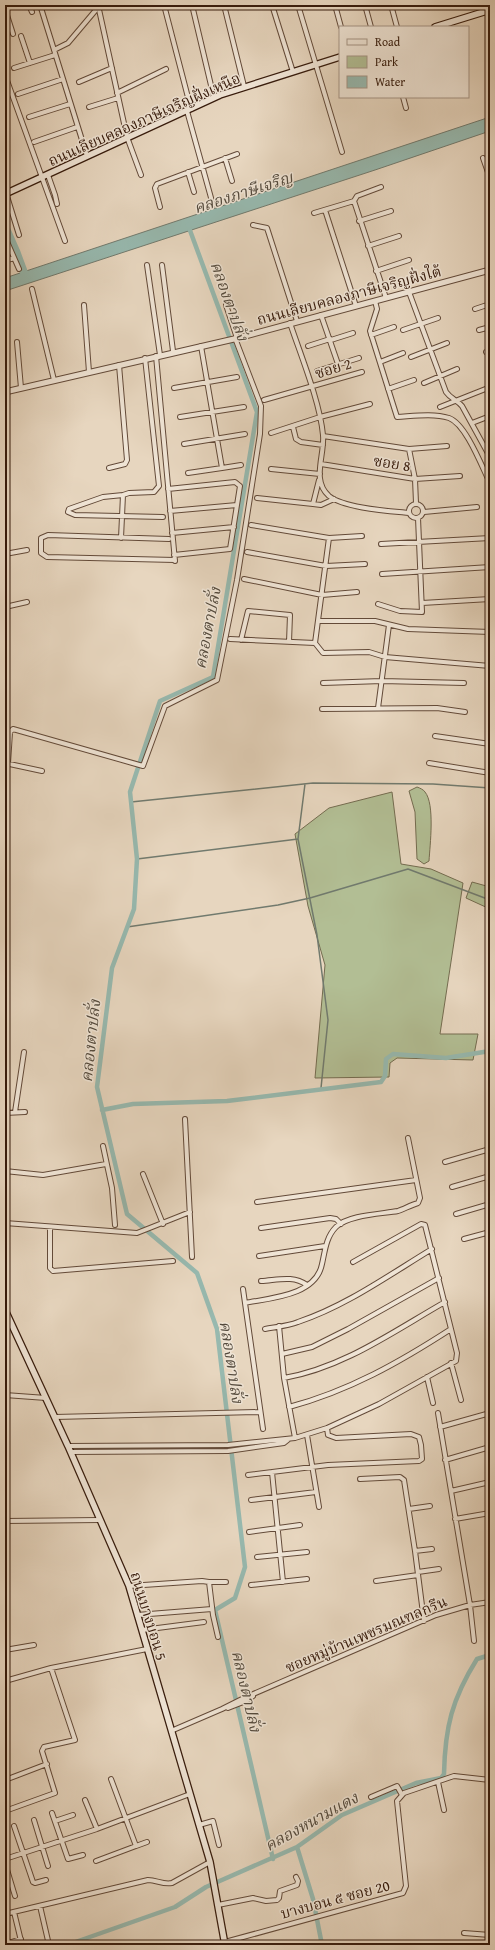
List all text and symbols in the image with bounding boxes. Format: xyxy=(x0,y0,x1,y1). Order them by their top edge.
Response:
legend xyxy=(339,26,469,98)
text: Road xyxy=(375,33,401,50)
text: Park xyxy=(375,53,399,70)
street label: ถนนเลียบคลองภาษีเจริญฝั่งเหนือ xyxy=(45,67,243,171)
text: Water xyxy=(375,73,405,90)
water label: คลองภาษีเจริญ xyxy=(190,164,297,219)
water label: คลองตาปลั่ง xyxy=(205,258,256,345)
street label: ถนนเลียบคลองภาษีเจริญฝั่งใต้ xyxy=(254,260,444,330)
street label: ซอย 2 xyxy=(312,353,354,383)
street label: ซอย 8 xyxy=(372,450,412,476)
water label: คลองตาปลั่ง xyxy=(187,584,227,671)
water label: คลองตาปลั่ง xyxy=(74,998,106,1083)
water label: คลองตาปลั่ง xyxy=(214,1319,250,1406)
street label: ถนนบางบอน 5 xyxy=(126,1569,172,1663)
street label: ซอยหมู่บ้านเพชรมณฑลกรีน xyxy=(282,1590,450,1678)
water label: คลองตาปลั่ง xyxy=(226,1648,268,1735)
water label: คลองหนามแดง xyxy=(260,1785,363,1857)
street label: บางบอน ๕ ซอย 20 xyxy=(278,1874,392,1924)

